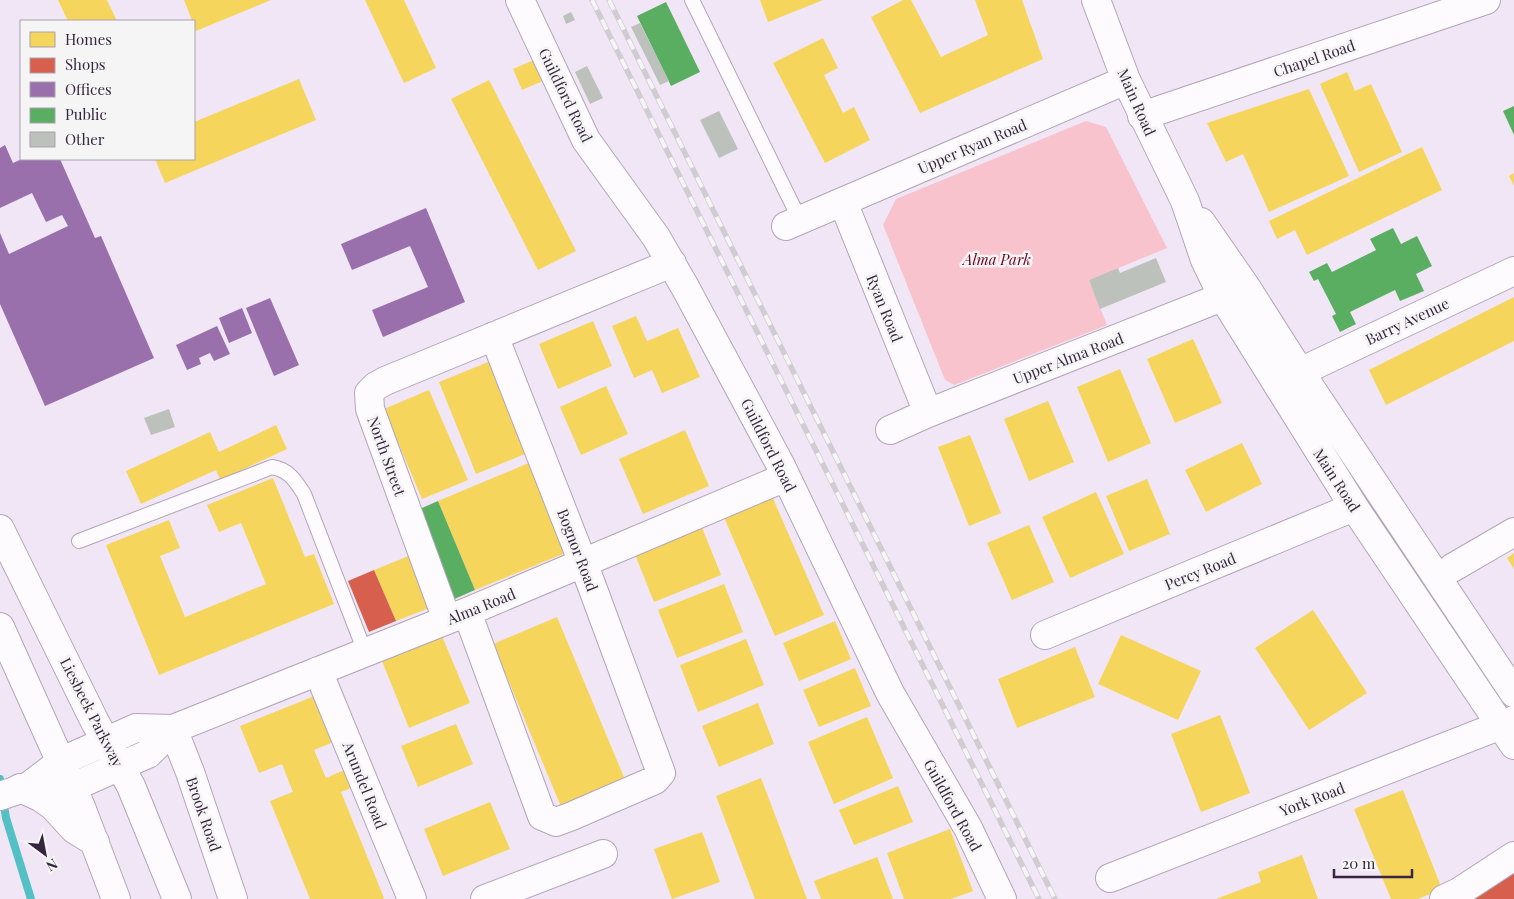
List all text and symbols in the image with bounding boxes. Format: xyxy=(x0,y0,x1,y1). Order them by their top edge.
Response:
legend xyxy=(20,20,195,160)
text: Homes xyxy=(65,29,112,49)
street label: Chapel Road xyxy=(1271,35,1358,81)
street label: Guildford Road xyxy=(535,45,598,146)
text: Shops xyxy=(65,54,106,74)
street label: Main Road xyxy=(1113,65,1161,139)
text: Offices xyxy=(65,79,112,99)
text: Public xyxy=(65,104,107,124)
street label: Upper Ryan Road xyxy=(915,114,1030,178)
text: Other xyxy=(65,129,105,149)
park label: Alma Park xyxy=(961,249,1031,269)
street label: Ryan Road xyxy=(862,271,908,345)
street label: Barry Avenue xyxy=(1362,293,1452,349)
street label: Upper Alma Road xyxy=(1010,328,1126,388)
street label: Guildford Road xyxy=(737,395,801,495)
street label: North Street xyxy=(363,413,411,499)
street label: Main Road xyxy=(1309,444,1365,516)
street label: Bognor Road xyxy=(553,506,603,594)
street label: Percy Road xyxy=(1162,548,1239,594)
street label: Alma Road xyxy=(443,583,518,629)
street label: Liesbeek Parkway xyxy=(56,654,128,770)
street label: Arundel Road xyxy=(338,738,392,832)
street label: Guildford Road xyxy=(919,755,987,855)
street label: Brook Road xyxy=(182,774,226,854)
street label: York Road xyxy=(1276,777,1348,821)
north arrow xyxy=(20,829,70,879)
scale bar xyxy=(1334,846,1412,878)
text: 20 m xyxy=(1342,853,1376,873)
text: N xyxy=(43,855,61,876)

